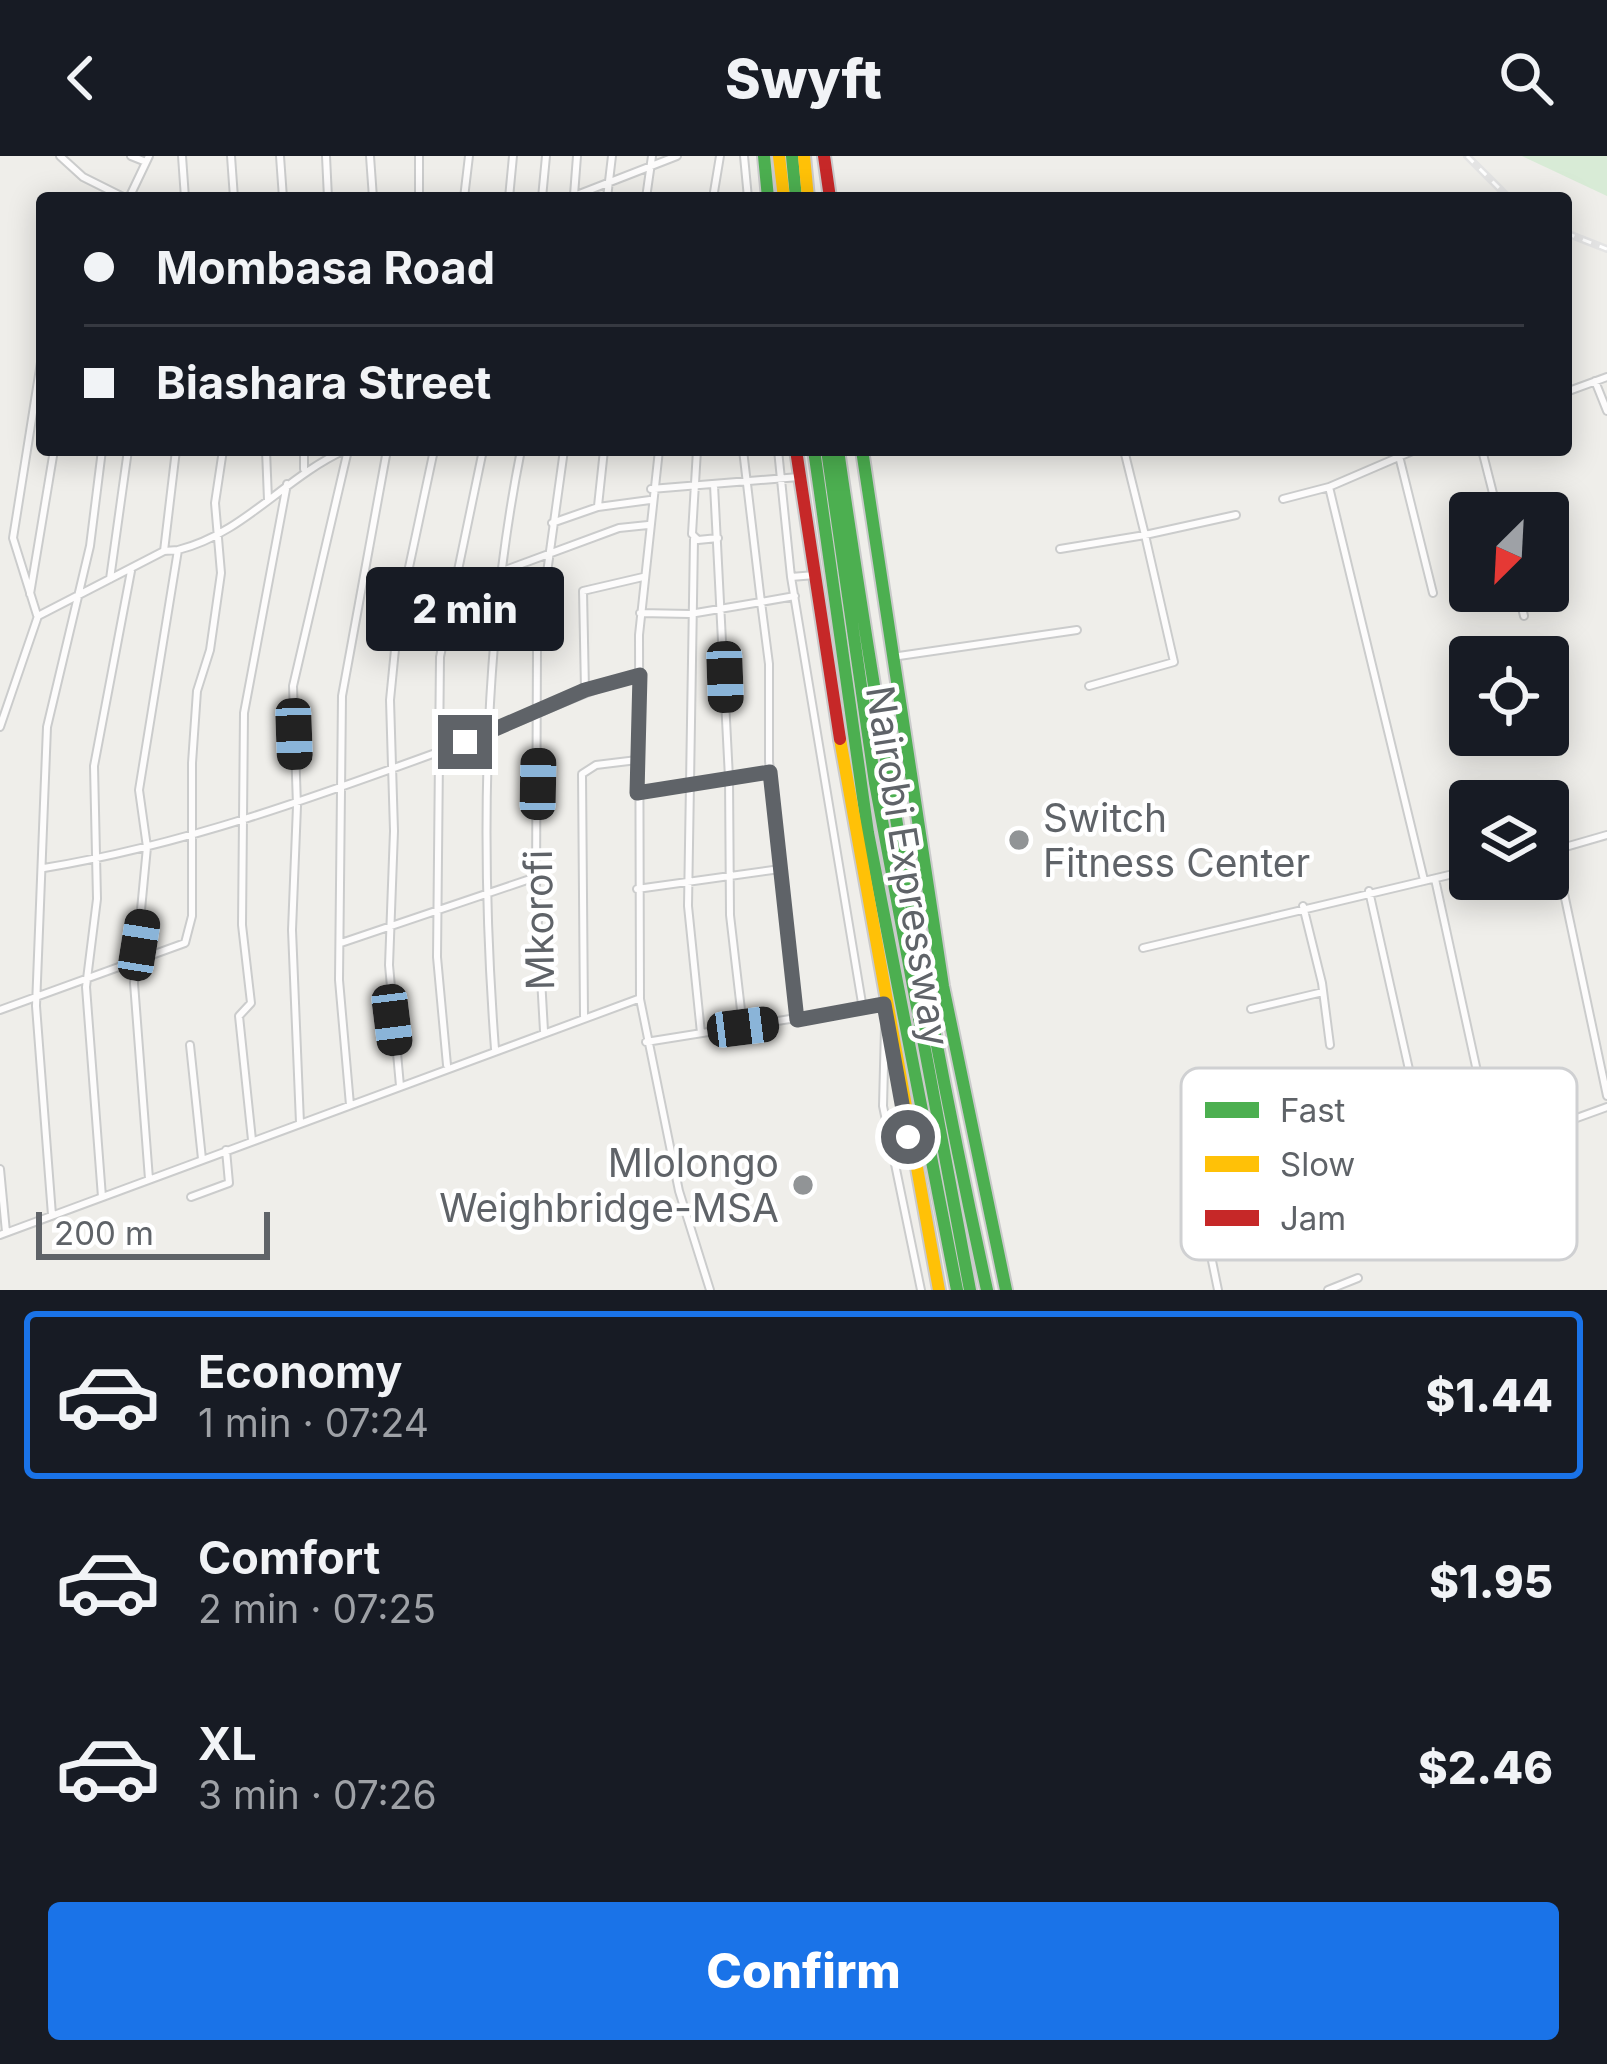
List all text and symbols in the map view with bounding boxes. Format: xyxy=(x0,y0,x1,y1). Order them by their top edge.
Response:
icon: back xyxy=(48,45,114,111)
icon: search xyxy=(1493,45,1559,111)
text: Swyft xyxy=(725,46,882,111)
text: Mombasa Road xyxy=(156,240,495,295)
text: Biashara Street xyxy=(156,355,491,410)
north arrow xyxy=(1449,492,1569,612)
map controls xyxy=(1449,492,1569,900)
callout: 2 min xyxy=(366,568,564,652)
text: 2 min xyxy=(412,585,518,632)
button: locate xyxy=(1449,636,1569,756)
car xyxy=(706,640,744,714)
street label: Nairobi Expressway xyxy=(857,682,960,1049)
car xyxy=(275,697,313,771)
route end xyxy=(438,715,492,769)
car xyxy=(519,748,557,820)
button: layers xyxy=(1449,780,1569,900)
place label: Switch Fitness Center xyxy=(1043,794,1310,886)
marker: Switch Fitness Center xyxy=(1006,827,1032,853)
street label: Mkorofi xyxy=(514,849,563,991)
car xyxy=(116,907,162,983)
car xyxy=(370,982,414,1058)
car xyxy=(705,1005,781,1049)
legend xyxy=(1181,1068,1577,1260)
text: Fast xyxy=(1280,1090,1346,1130)
route start xyxy=(881,1110,935,1164)
place label: Mlolongo Weighbridge-MSA xyxy=(439,1139,779,1231)
text: Slow xyxy=(1280,1144,1355,1184)
marker: Mlolongo Weighbridge-MSA xyxy=(790,1172,816,1198)
text: Jam xyxy=(1280,1198,1346,1238)
scale bar xyxy=(36,1206,270,1259)
text: 200 m xyxy=(54,1213,154,1253)
icon: car xyxy=(54,1341,162,1449)
text: Economy xyxy=(198,1344,402,1399)
text: $1.44 xyxy=(1426,1368,1553,1423)
text: 1 min · 07:24 xyxy=(198,1399,429,1446)
icon: car xyxy=(54,1527,162,1635)
text: Comfort xyxy=(198,1530,380,1585)
text: $1.95 xyxy=(1429,1554,1553,1609)
text: 2 min · 07:25 xyxy=(198,1585,436,1632)
icon: car xyxy=(54,1713,162,1821)
text: XL xyxy=(198,1716,257,1771)
text: $2.46 xyxy=(1418,1740,1553,1795)
text: 3 min · 07:26 xyxy=(198,1771,437,1818)
button: Confirm xyxy=(48,1902,1559,2040)

